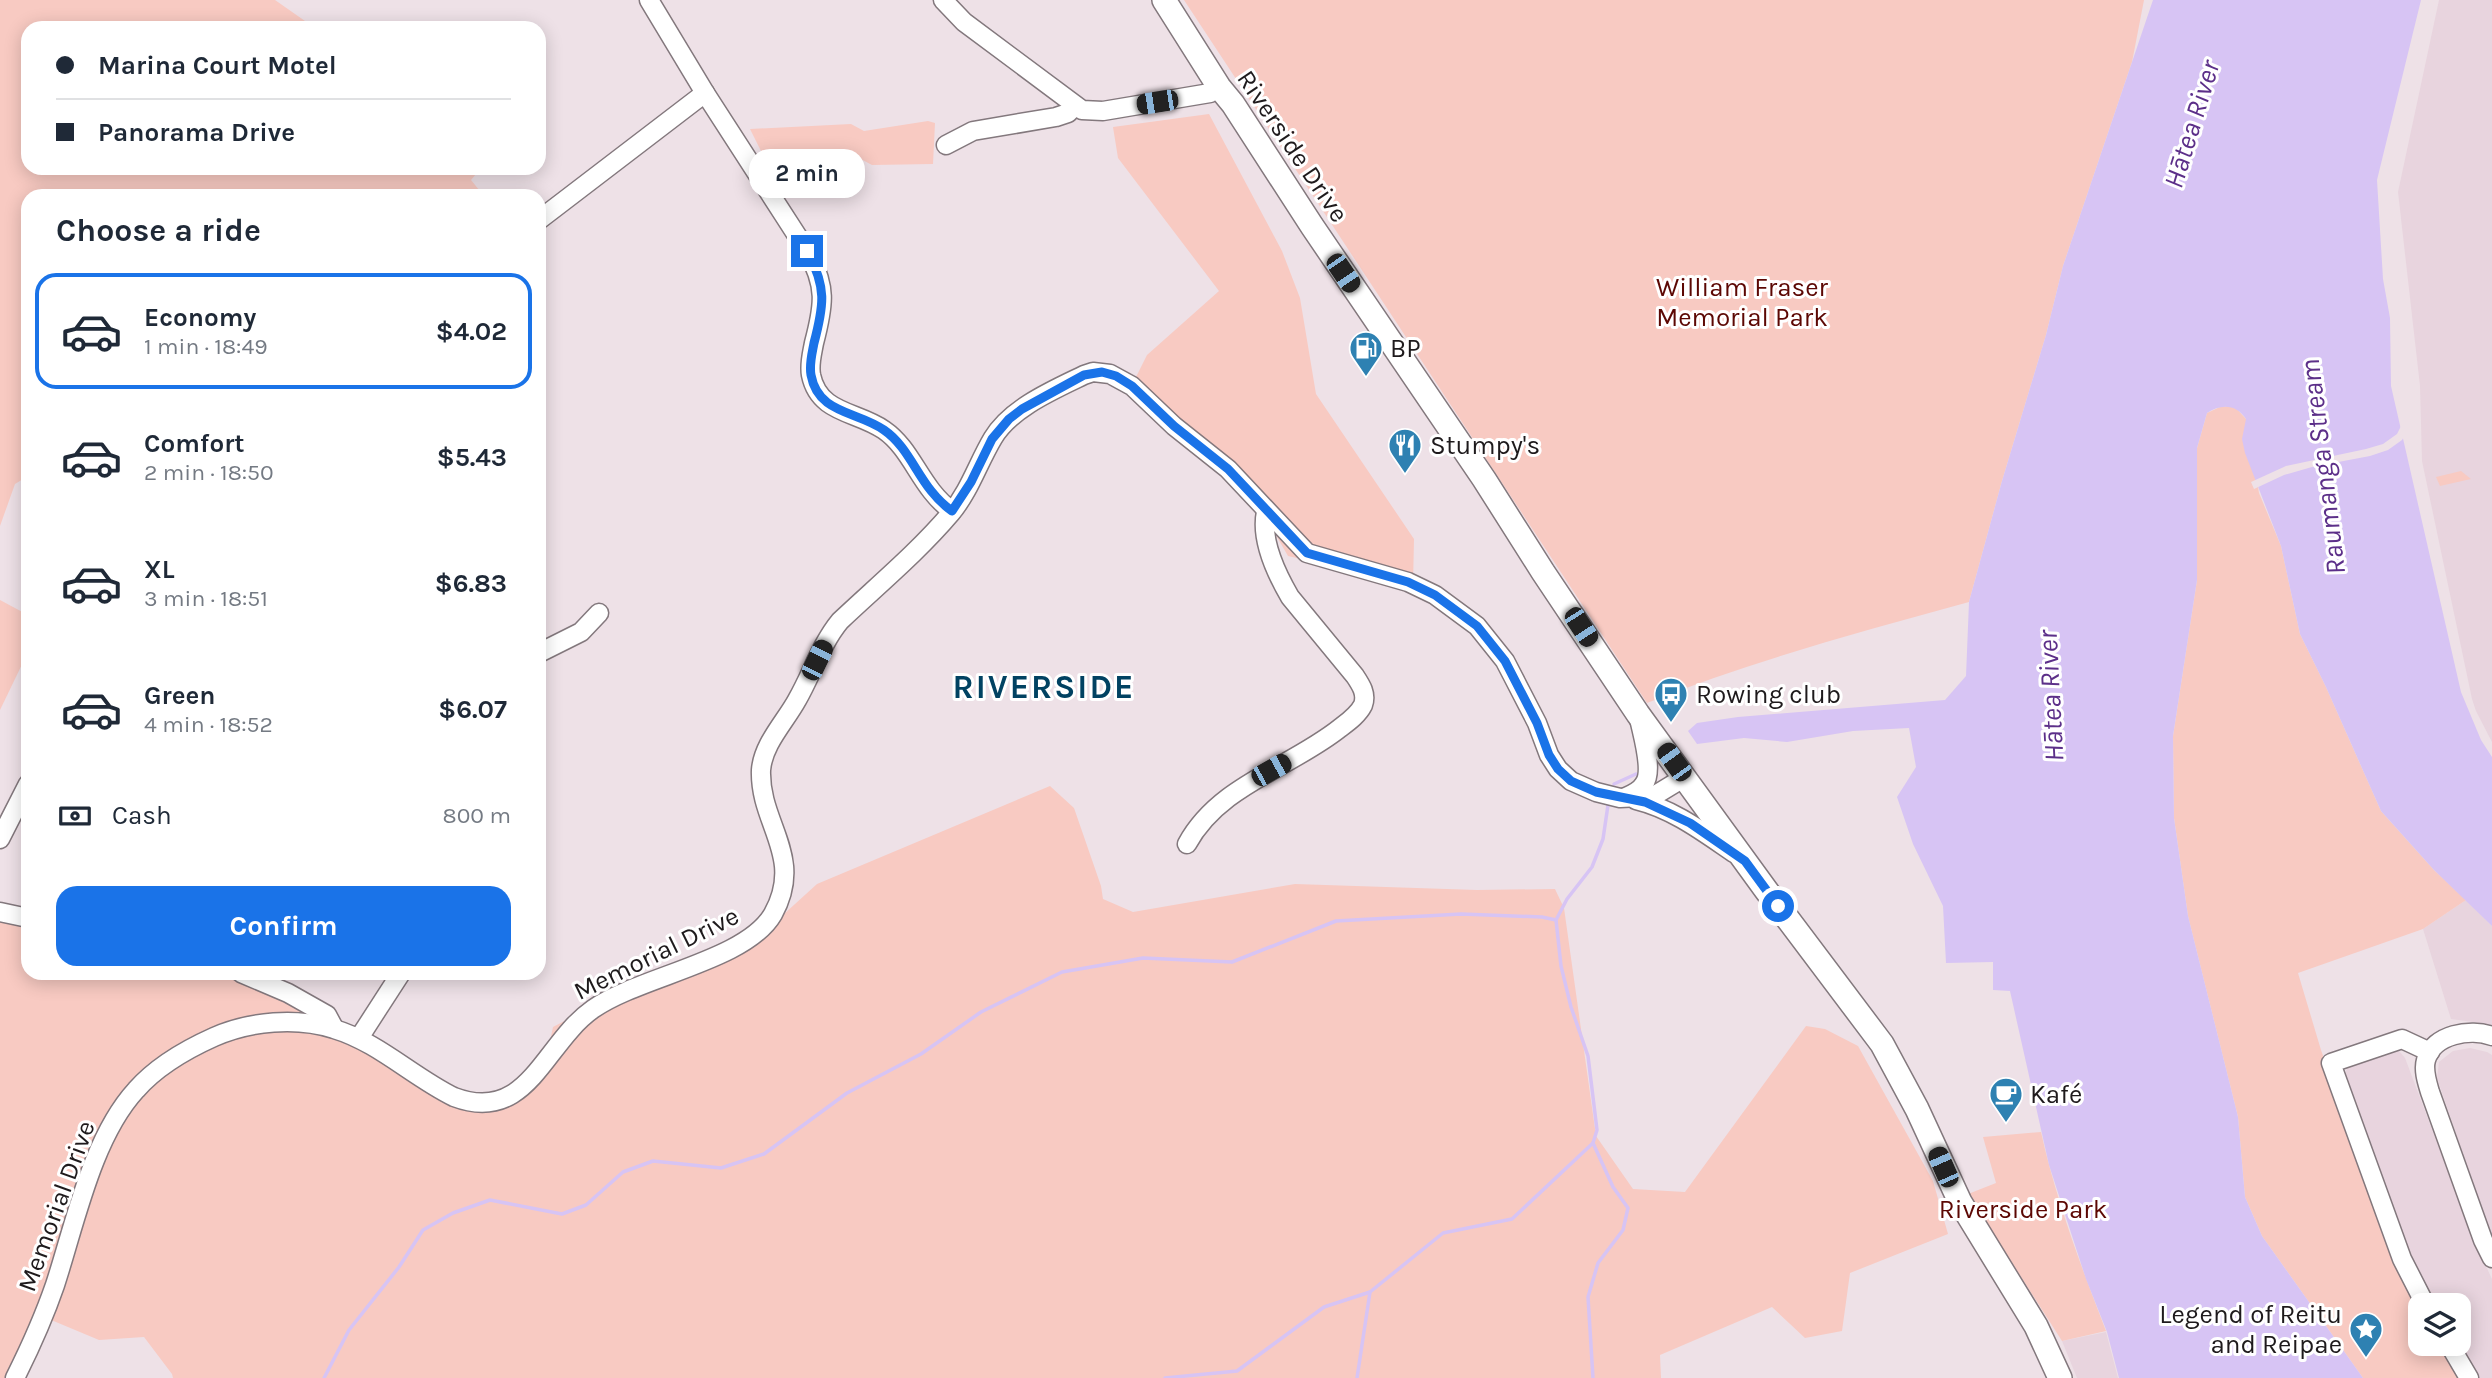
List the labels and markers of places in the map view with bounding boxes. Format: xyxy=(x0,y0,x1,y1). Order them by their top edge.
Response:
fuel station icon: BP xyxy=(1347,329,1385,378)
place label: BP xyxy=(1390,333,1421,364)
restaurant icon: Stumpy's xyxy=(1386,426,1424,475)
place label: Stumpy's xyxy=(1430,430,1540,461)
bus stop icon: Rowing club xyxy=(1652,675,1690,724)
place label: Rowing club xyxy=(1696,679,1841,710)
cafe icon: Kafé xyxy=(1987,1075,2025,1124)
place label: Kafé xyxy=(2030,1079,2082,1110)
place label: Legend of Reitu and Reipae xyxy=(2159,1299,2342,1360)
place icon: Legend of Reitu and Reipae xyxy=(2347,1310,2385,1359)

